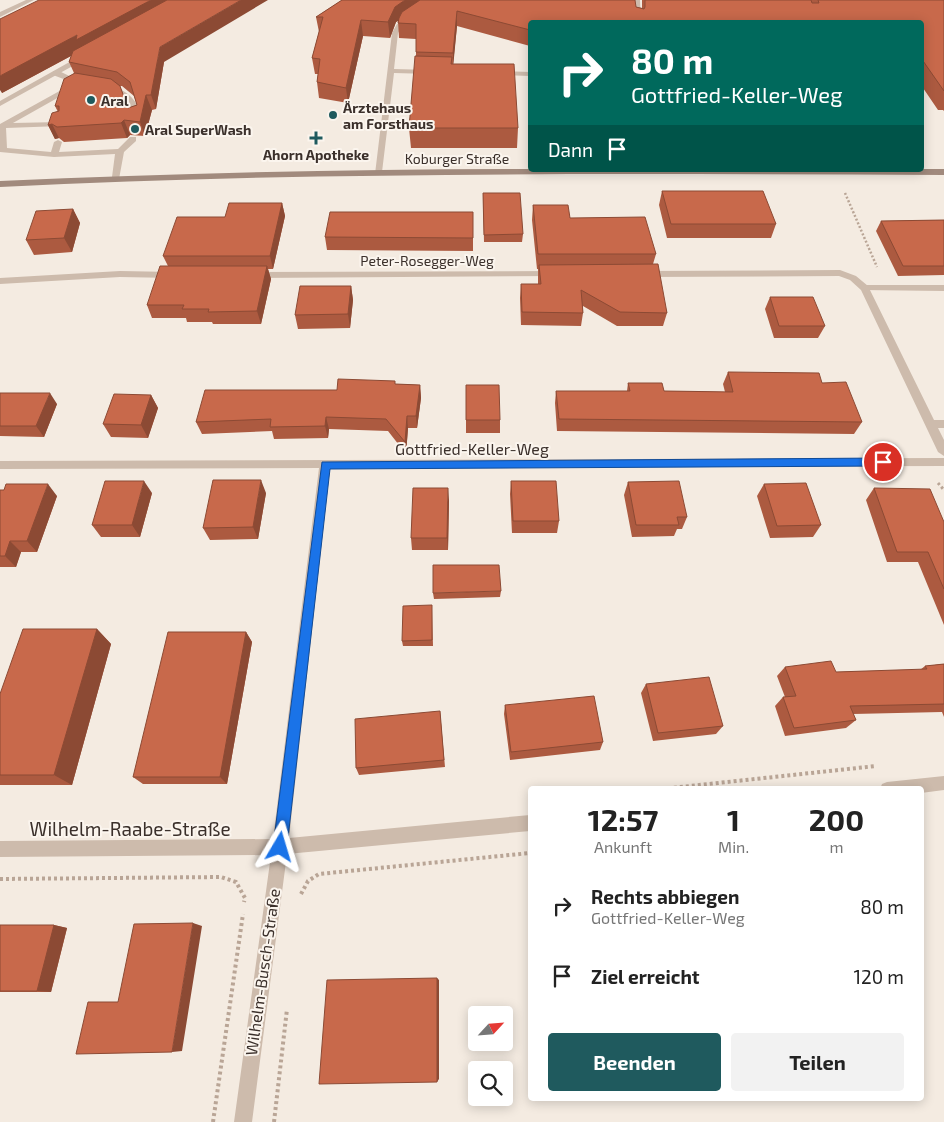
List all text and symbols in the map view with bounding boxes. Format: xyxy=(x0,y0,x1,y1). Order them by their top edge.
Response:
text: 80 m xyxy=(631,39,713,81)
icon: right xyxy=(548,40,613,105)
text: Gottfried-Keller-Weg xyxy=(631,81,842,107)
place label: Aral xyxy=(101,92,129,109)
marker: Aral xyxy=(85,94,97,106)
place label: Ärztehaus am Forsthaus xyxy=(343,99,433,132)
marker: Ärztehaus am Forsthaus xyxy=(327,109,339,121)
place label: Aral SuperWash xyxy=(145,121,251,138)
marker: Aral SuperWash xyxy=(129,123,141,135)
marker: Ahorn Apotheke xyxy=(310,132,322,144)
icon: arrive xyxy=(603,135,631,163)
text: Dann xyxy=(548,138,593,161)
place label: Ahorn Apotheke xyxy=(263,146,369,163)
street label: Koburger Straße xyxy=(405,150,509,167)
street label: Peter-Rosegger-Weg xyxy=(360,252,494,269)
street label: Gottfried-Keller-Weg xyxy=(395,439,549,458)
pin xyxy=(862,441,904,483)
icon: arrive xyxy=(869,448,897,476)
text: 12:57 xyxy=(588,801,658,837)
text: 1 xyxy=(727,801,740,837)
text: 200 xyxy=(809,801,864,837)
street label: Wilhelm-Raabe-Straße xyxy=(29,817,231,840)
position arrow xyxy=(253,820,305,872)
text: Ankunft xyxy=(594,837,652,856)
text: Min. xyxy=(718,837,749,856)
text: m xyxy=(829,837,844,856)
text: Rechts abbiegen xyxy=(591,885,739,908)
street label: Wilhelm-Busch-Straße xyxy=(241,887,283,1057)
icon: right xyxy=(548,892,576,920)
text: 80 m xyxy=(860,895,904,918)
text: Gottfried-Keller-Weg xyxy=(591,908,745,927)
icon: arrive xyxy=(548,962,576,990)
text: Ziel erreicht xyxy=(591,965,700,988)
text: 120 m xyxy=(853,965,904,988)
north arrow xyxy=(468,1006,512,1051)
map controls xyxy=(468,1006,513,1106)
button: Beenden xyxy=(548,1033,721,1091)
button: Teilen xyxy=(731,1033,904,1091)
button: search xyxy=(468,1061,513,1106)

